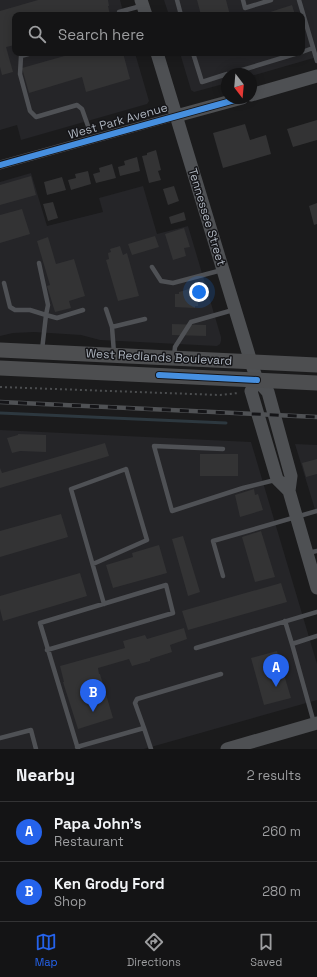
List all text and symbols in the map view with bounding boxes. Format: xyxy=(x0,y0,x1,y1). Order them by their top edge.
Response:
search box xyxy=(12,12,305,56)
icon: search xyxy=(26,23,48,45)
text: Search here xyxy=(58,25,144,44)
north arrow xyxy=(221,68,257,104)
street label: West Park Avenue xyxy=(67,99,169,143)
street label: Tennessee Street xyxy=(185,166,229,268)
your location xyxy=(189,282,209,302)
street label: West Redlands Boulevard xyxy=(85,345,233,369)
pin: A xyxy=(263,654,289,687)
pin: B xyxy=(80,679,106,712)
text: Nearby xyxy=(16,764,75,786)
text: 2 results xyxy=(247,767,301,784)
text: Papa John's xyxy=(54,814,142,833)
text: A xyxy=(25,823,33,840)
text: 260 m xyxy=(262,823,301,840)
text: Restaurant xyxy=(54,833,124,850)
text: Ken Grody Ford xyxy=(54,874,165,893)
text: B xyxy=(25,883,33,900)
text: 280 m xyxy=(262,883,301,900)
text: Shop xyxy=(54,893,86,910)
tab: Map xyxy=(35,931,58,969)
tab: Directions xyxy=(127,931,181,969)
tab: Saved xyxy=(250,931,282,969)

